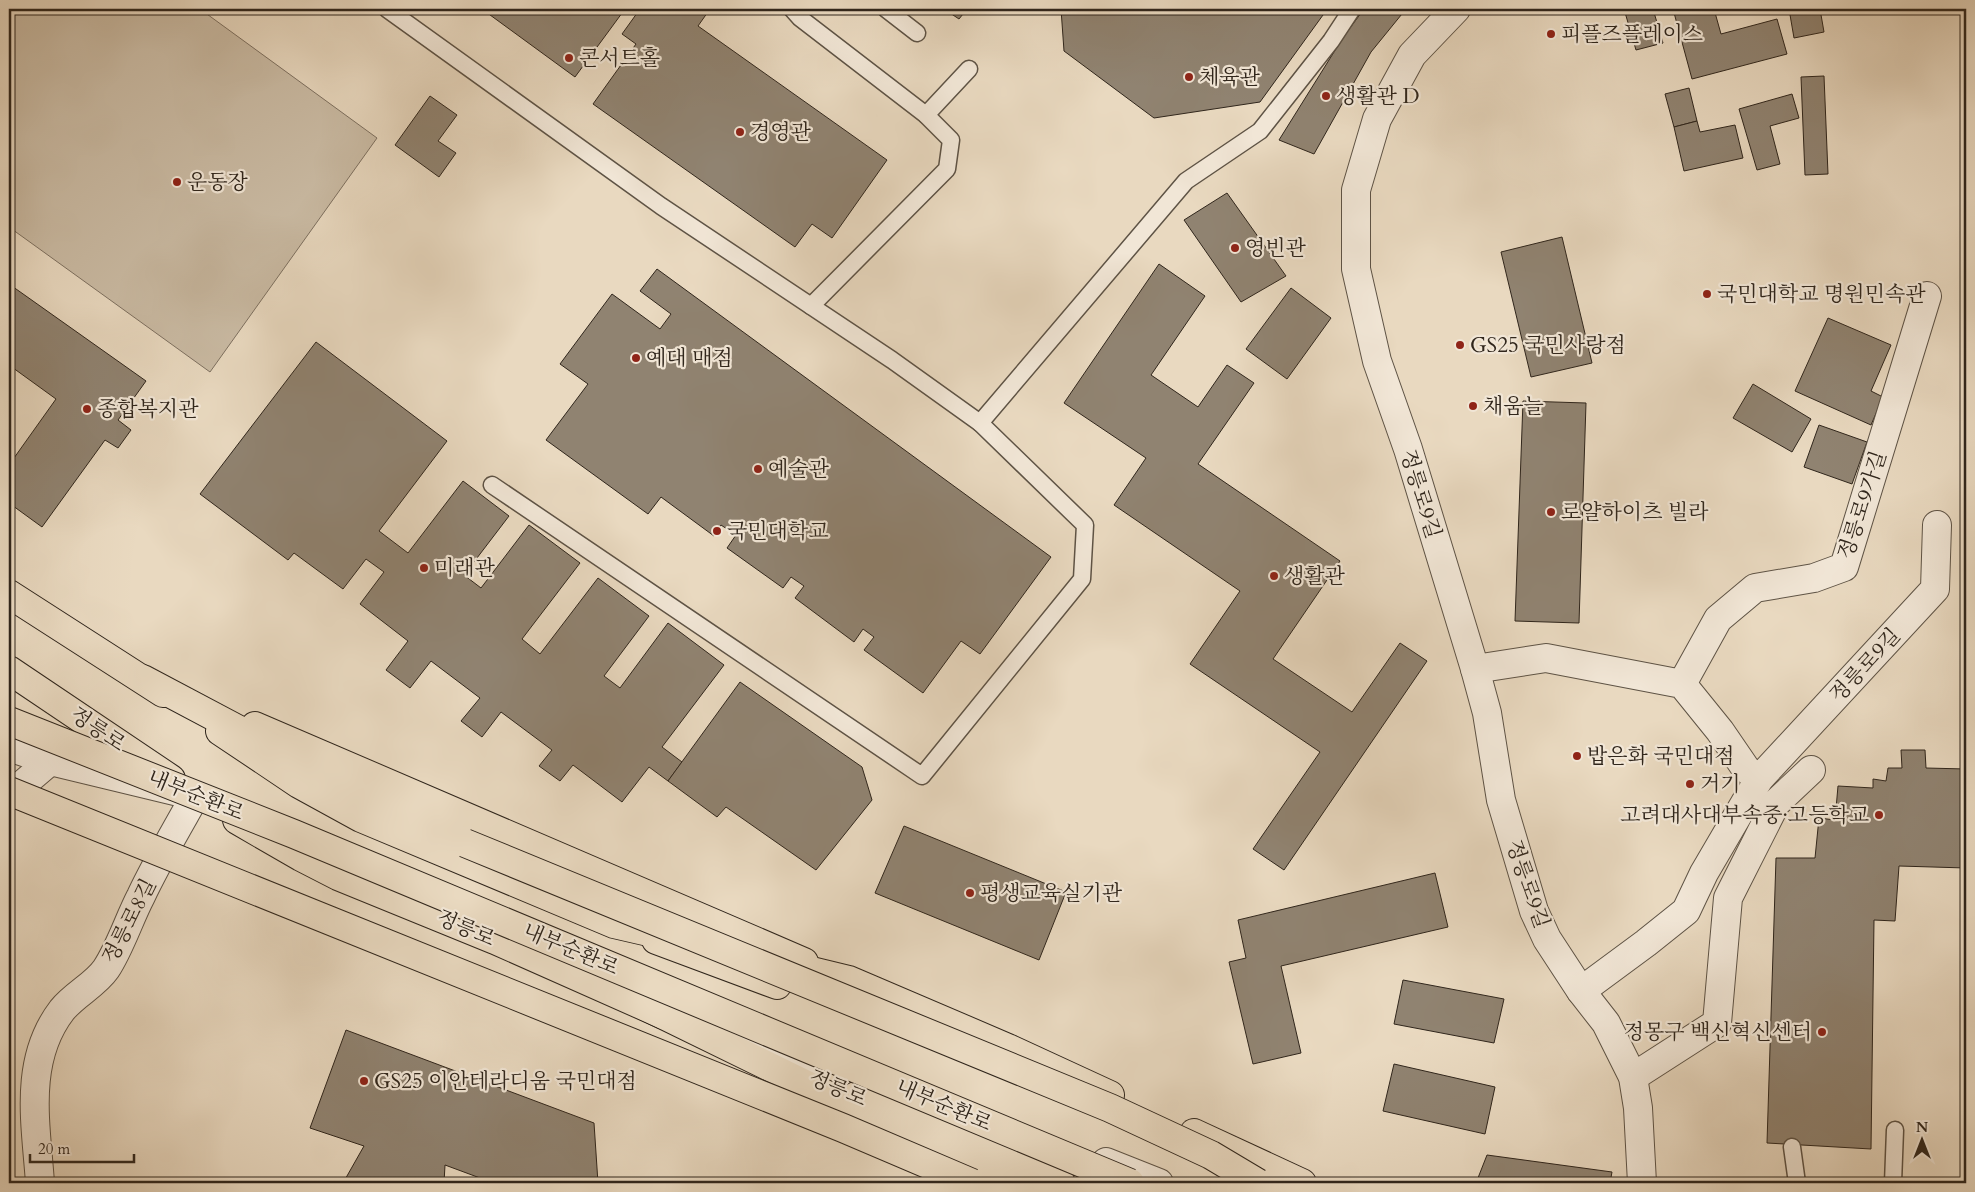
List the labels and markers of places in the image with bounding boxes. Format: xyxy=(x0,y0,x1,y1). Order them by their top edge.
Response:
place label: 피플즈플레이스 xyxy=(1561,20,1703,49)
marker: 피플즈플레이스 xyxy=(1545,28,1557,40)
place label: 콘서트홀 xyxy=(579,44,660,73)
marker: 콘서트홀 xyxy=(563,52,575,64)
place label: 체육관 xyxy=(1199,63,1261,92)
marker: 체육관 xyxy=(1183,71,1195,83)
place label: 생활관 D xyxy=(1336,82,1420,111)
marker: 생활관 D xyxy=(1320,90,1332,102)
place label: 경영관 xyxy=(750,118,812,147)
marker: 경영관 xyxy=(734,126,746,138)
place label: 운동장 xyxy=(187,168,249,197)
marker: 운동장 xyxy=(171,176,183,188)
place label: 영빈관 xyxy=(1245,234,1307,263)
marker: 영빈관 xyxy=(1229,242,1241,254)
place label: 국민대학교 명원민속관 xyxy=(1717,280,1926,309)
marker: 국민대학교 명원민속관 xyxy=(1701,288,1713,300)
place label: GS25 국민사랑점 xyxy=(1470,331,1626,360)
marker: GS25 국민사랑점 xyxy=(1454,339,1466,351)
place label: 예대 매점 xyxy=(646,344,733,373)
marker: 예대 매점 xyxy=(630,352,642,364)
place label: 채움늘 xyxy=(1483,392,1544,421)
place label: 종합복지관 xyxy=(97,395,199,424)
marker: 채움늘 xyxy=(1467,400,1479,412)
marker: 종합복지관 xyxy=(81,403,93,415)
place label: 예술관 xyxy=(768,455,830,484)
marker: 예술관 xyxy=(752,463,764,475)
place label: 로얄하이츠 빌라 xyxy=(1561,498,1709,527)
marker: 로얄하이츠 빌라 xyxy=(1545,506,1557,518)
place label: 국민대학교 xyxy=(727,517,828,546)
marker: 국민대학교 xyxy=(711,525,723,537)
place label: 미래관 xyxy=(434,554,496,583)
marker: 미래관 xyxy=(418,562,430,574)
place label: 생활관 xyxy=(1284,562,1346,591)
marker: 생활관 xyxy=(1268,570,1280,582)
place label: 밥은화 국민대점 xyxy=(1587,742,1735,771)
marker: 밥은화 국민대점 xyxy=(1571,750,1583,762)
place label: 거기 xyxy=(1700,770,1741,799)
marker: 거기 xyxy=(1684,778,1696,790)
place label: 고려대사대부속중·고등학교 xyxy=(1620,801,1869,830)
marker: 고려대사대부속중·고등학교 xyxy=(1873,809,1885,821)
place label: 평생교육실기관 xyxy=(980,879,1123,908)
marker: 평생교육실기관 xyxy=(964,887,976,899)
place label: 정몽구 백신혁신센터 xyxy=(1624,1018,1812,1047)
marker: 정몽구 백신혁신센터 xyxy=(1816,1026,1828,1038)
place label: GS25 이안테라디움 국민대점 xyxy=(374,1067,637,1096)
marker: GS25 이안테라디움 국민대점 xyxy=(358,1075,370,1087)

